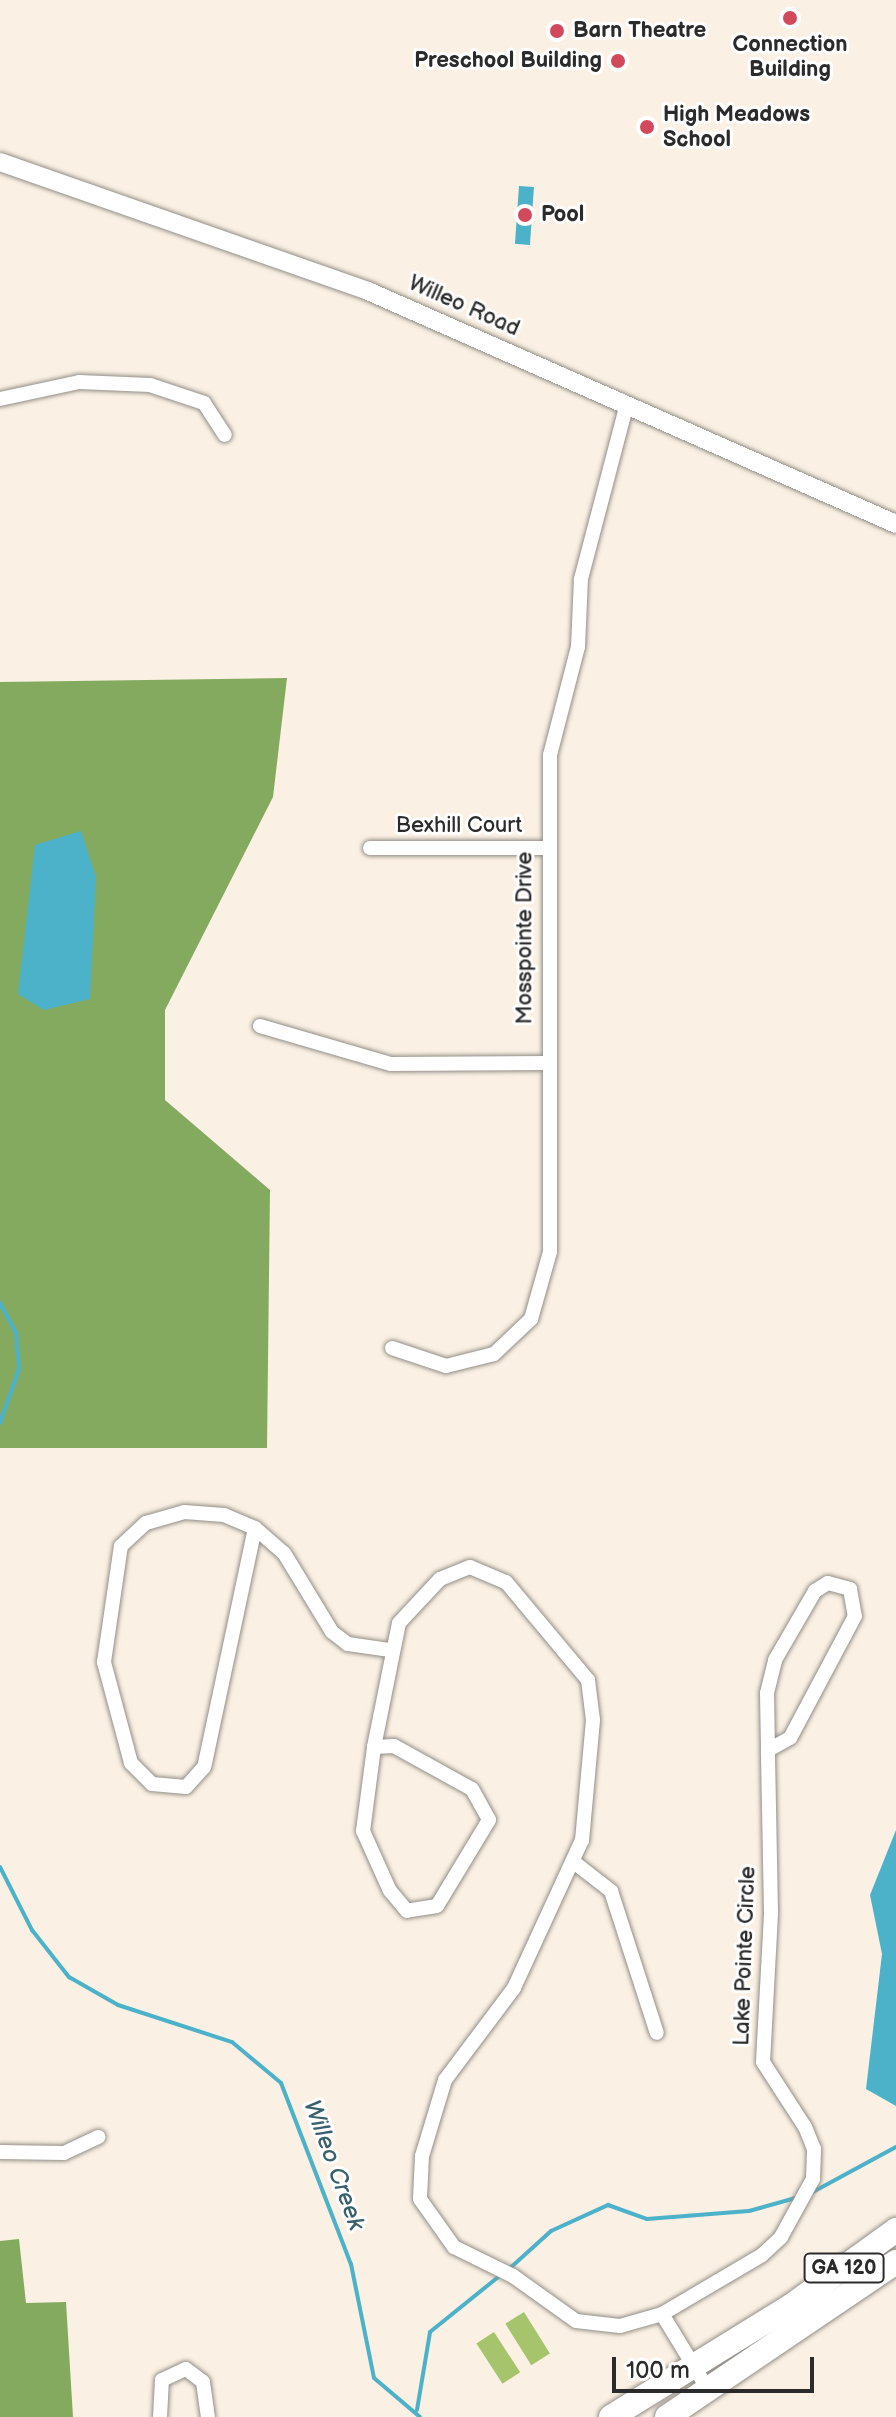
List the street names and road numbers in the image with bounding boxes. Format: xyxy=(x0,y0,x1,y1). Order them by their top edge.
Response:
street label: Willeo Road xyxy=(405,270,523,342)
street label: Bexhill Court xyxy=(396,813,522,839)
street label: Mosspointe Drive xyxy=(512,852,538,1024)
street label: Lake Pointe Circle xyxy=(729,1866,761,2046)
road number: GA 120 xyxy=(802,2252,886,2284)

